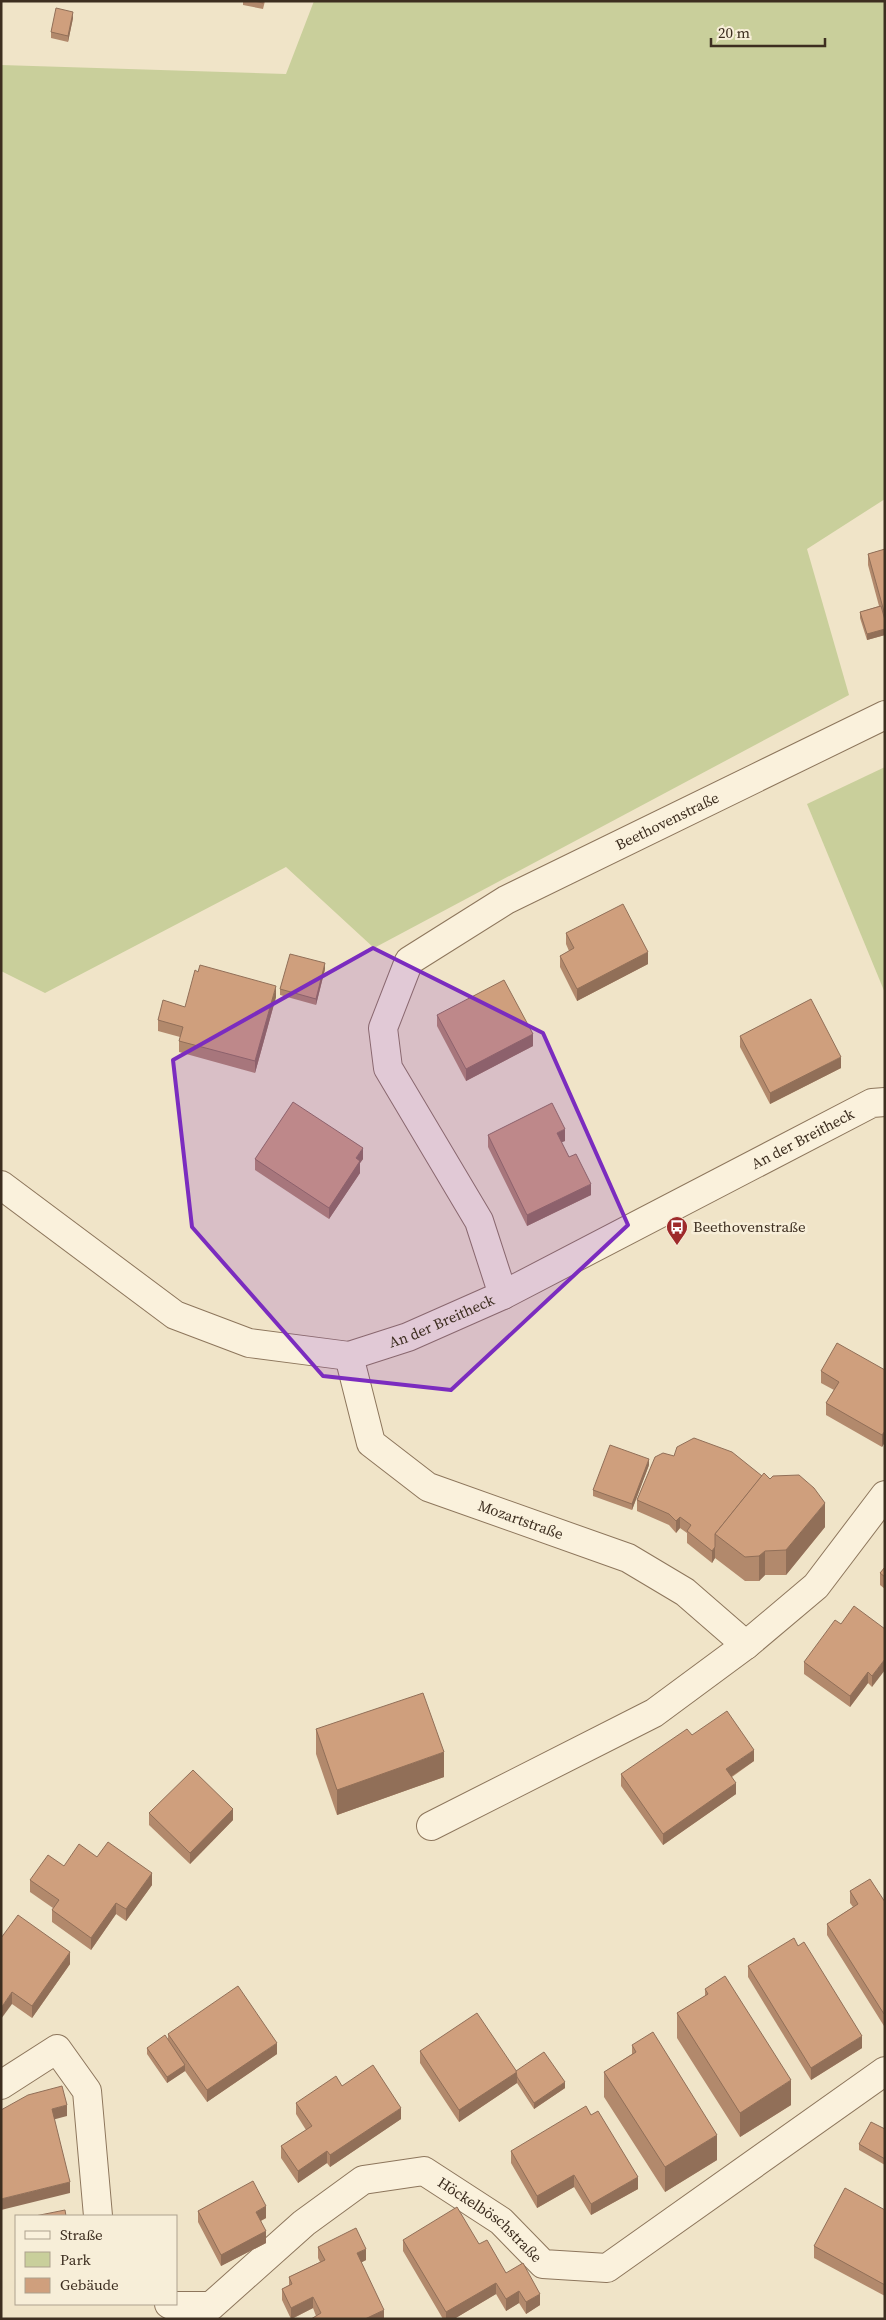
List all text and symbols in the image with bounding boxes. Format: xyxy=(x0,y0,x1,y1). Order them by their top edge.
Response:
scale bar xyxy=(711,15,825,47)
text: 20 m xyxy=(718,22,750,43)
street label: Beethovenstraße xyxy=(612,787,723,855)
street label: An der Breitheck xyxy=(747,1103,858,1174)
bus stop icon: Beethovenstraße xyxy=(665,1215,689,1246)
place label: Beethovenstraße xyxy=(693,1216,806,1237)
street label: An der Breitheck xyxy=(386,1289,498,1353)
street label: Mozartstraße xyxy=(475,1495,567,1544)
street label: Höckelböschstraße xyxy=(434,2172,547,2267)
legend xyxy=(15,2215,178,2305)
text: Straße xyxy=(60,2224,103,2245)
text: Park xyxy=(60,2249,92,2270)
text: Gebäude xyxy=(60,2274,119,2295)

